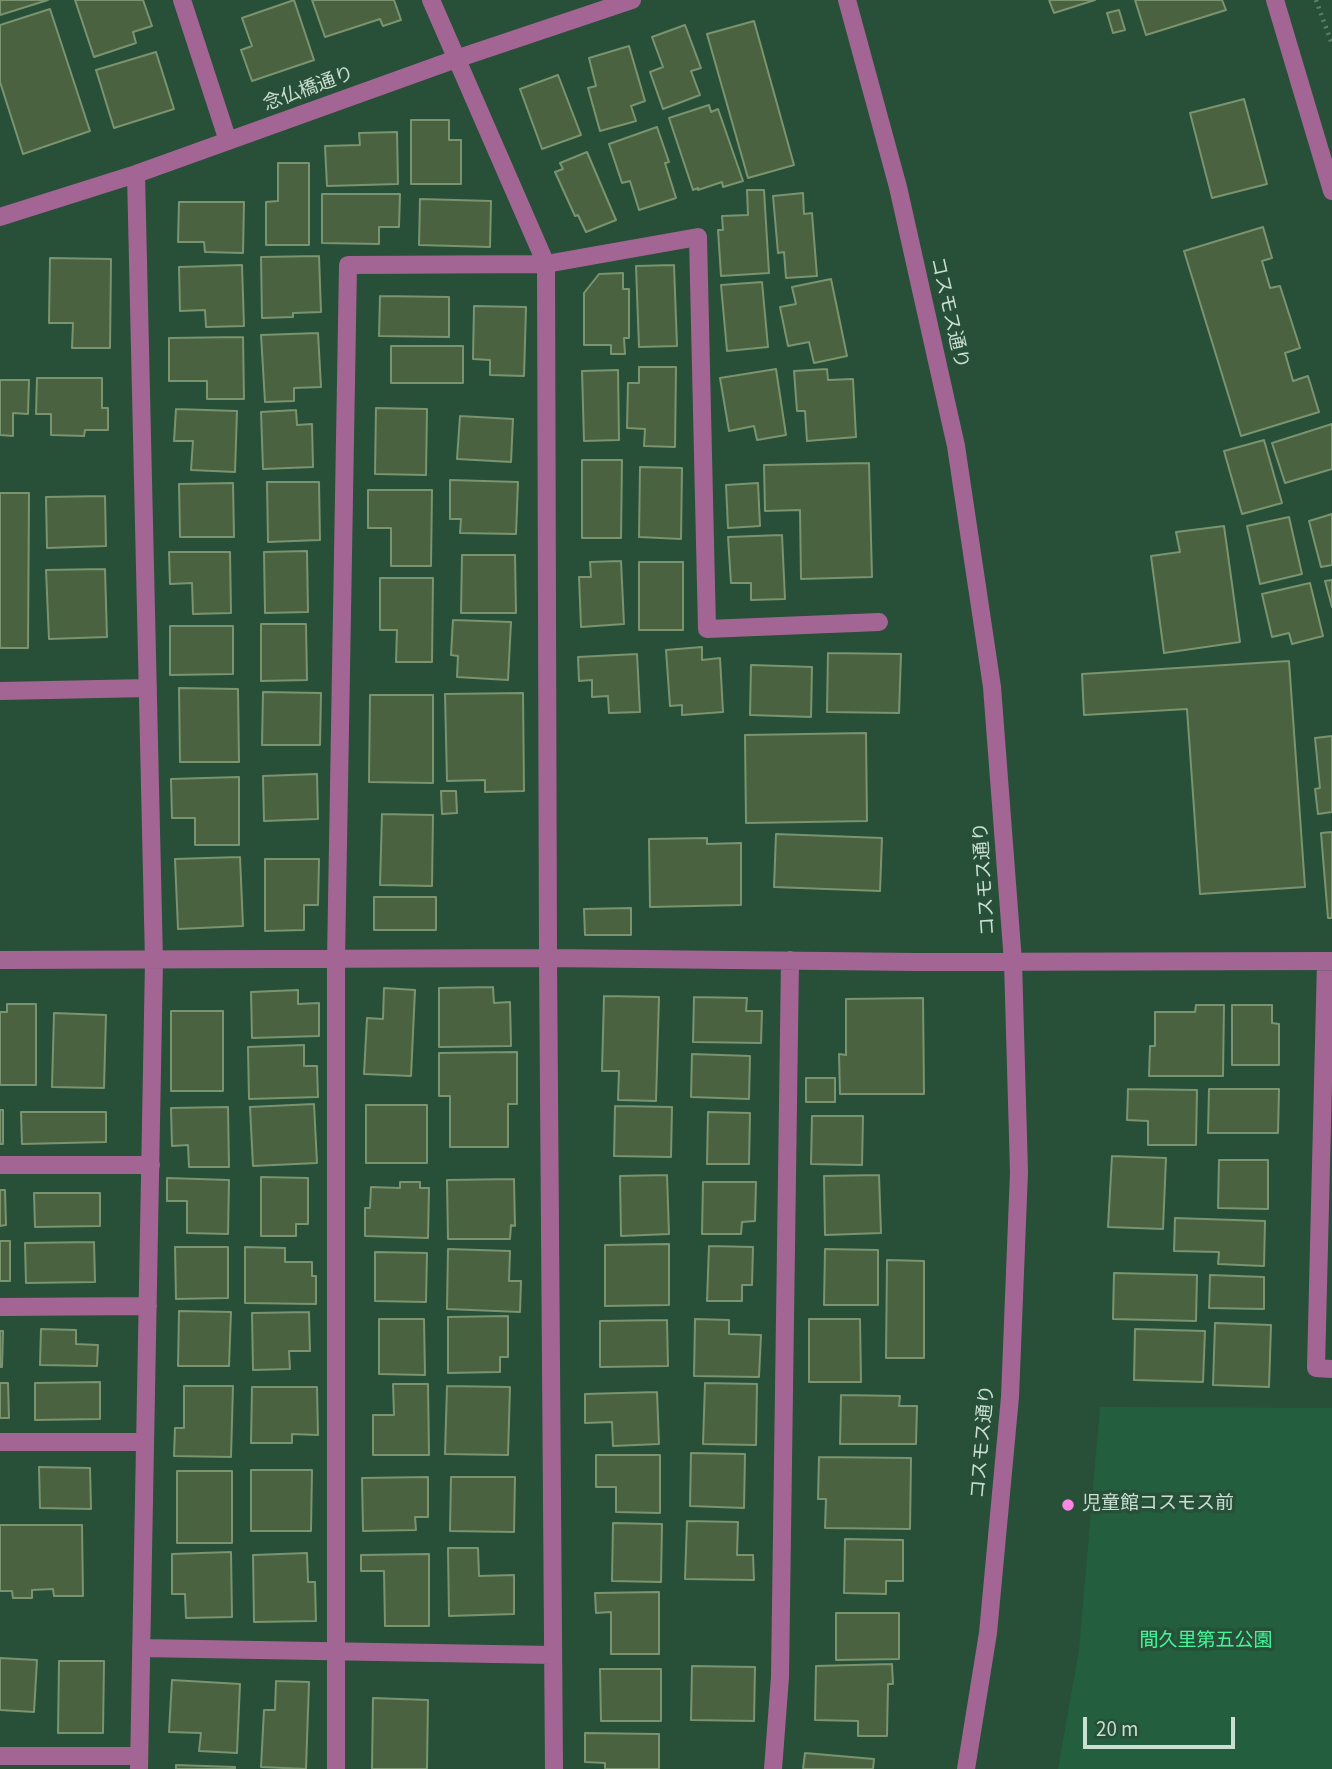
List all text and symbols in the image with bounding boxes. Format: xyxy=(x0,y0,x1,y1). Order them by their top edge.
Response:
street label: 念仏橋通り xyxy=(260,63,358,117)
street label: コスモス通り xyxy=(924,255,972,371)
street label: コスモス通り xyxy=(971,821,1001,937)
street label: コスモス通り xyxy=(968,1384,1000,1500)
place label: 児童館コスモス前 xyxy=(1082,1494,1234,1516)
marker: 児童館コスモス前 xyxy=(1060,1497,1076,1513)
park label: 間久里第五公園 xyxy=(1140,1631,1272,1653)
scale bar xyxy=(1087,1702,1239,1746)
text: 20 m xyxy=(1096,1714,1138,1744)

